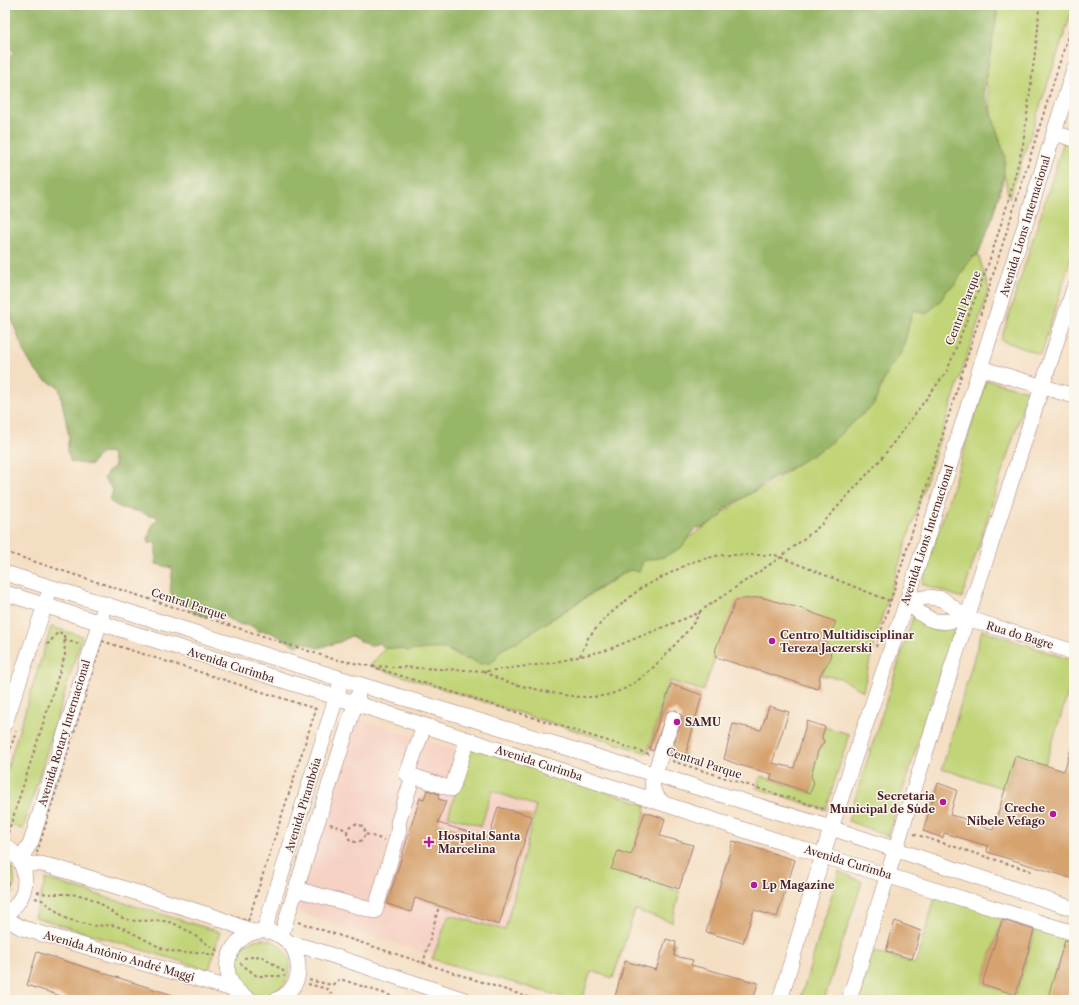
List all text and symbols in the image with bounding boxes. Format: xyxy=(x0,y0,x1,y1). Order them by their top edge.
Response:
street label: Avenida Lions Internacional xyxy=(997,153,1053,299)
street label: Central Parque xyxy=(942,269,984,347)
street label: Avenida Lions Internacional xyxy=(897,462,957,608)
street label: Central Parque xyxy=(149,585,229,623)
street label: Rua do Bagre xyxy=(985,618,1055,652)
place label: Centro Multidisciplinar Tereza Jaczerski xyxy=(780,628,915,655)
marker: Centro Multidisciplinar Tereza Jaczerski xyxy=(767,636,777,646)
street label: Avenida Curimba xyxy=(185,644,276,686)
street label: Avenida Rotary Internacional xyxy=(35,657,93,809)
place label: SAMU xyxy=(685,715,721,729)
marker: SAMU xyxy=(672,717,682,727)
street label: Avenida Curimba xyxy=(493,742,584,784)
street label: Central Parque xyxy=(664,744,744,782)
street label: Avenida Pirambóia xyxy=(282,756,324,855)
place label: Secretaria Municipal de Súde xyxy=(830,789,936,816)
marker: Secretaria Municipal de Súde xyxy=(938,797,948,807)
place label: Creche Nibele Vefago xyxy=(967,801,1045,828)
marker: Creche Nibele Vefago xyxy=(1048,809,1058,819)
place label: Hospital Santa Marcelina xyxy=(438,829,521,856)
marker: Hospital Santa Marcelina xyxy=(423,836,435,848)
street label: Avenida Curimba xyxy=(802,842,894,882)
place label: Lp Magazine xyxy=(762,878,835,892)
marker: Lp Magazine xyxy=(749,880,759,890)
street label: Avenida Antônio André Maggi xyxy=(41,927,197,984)

